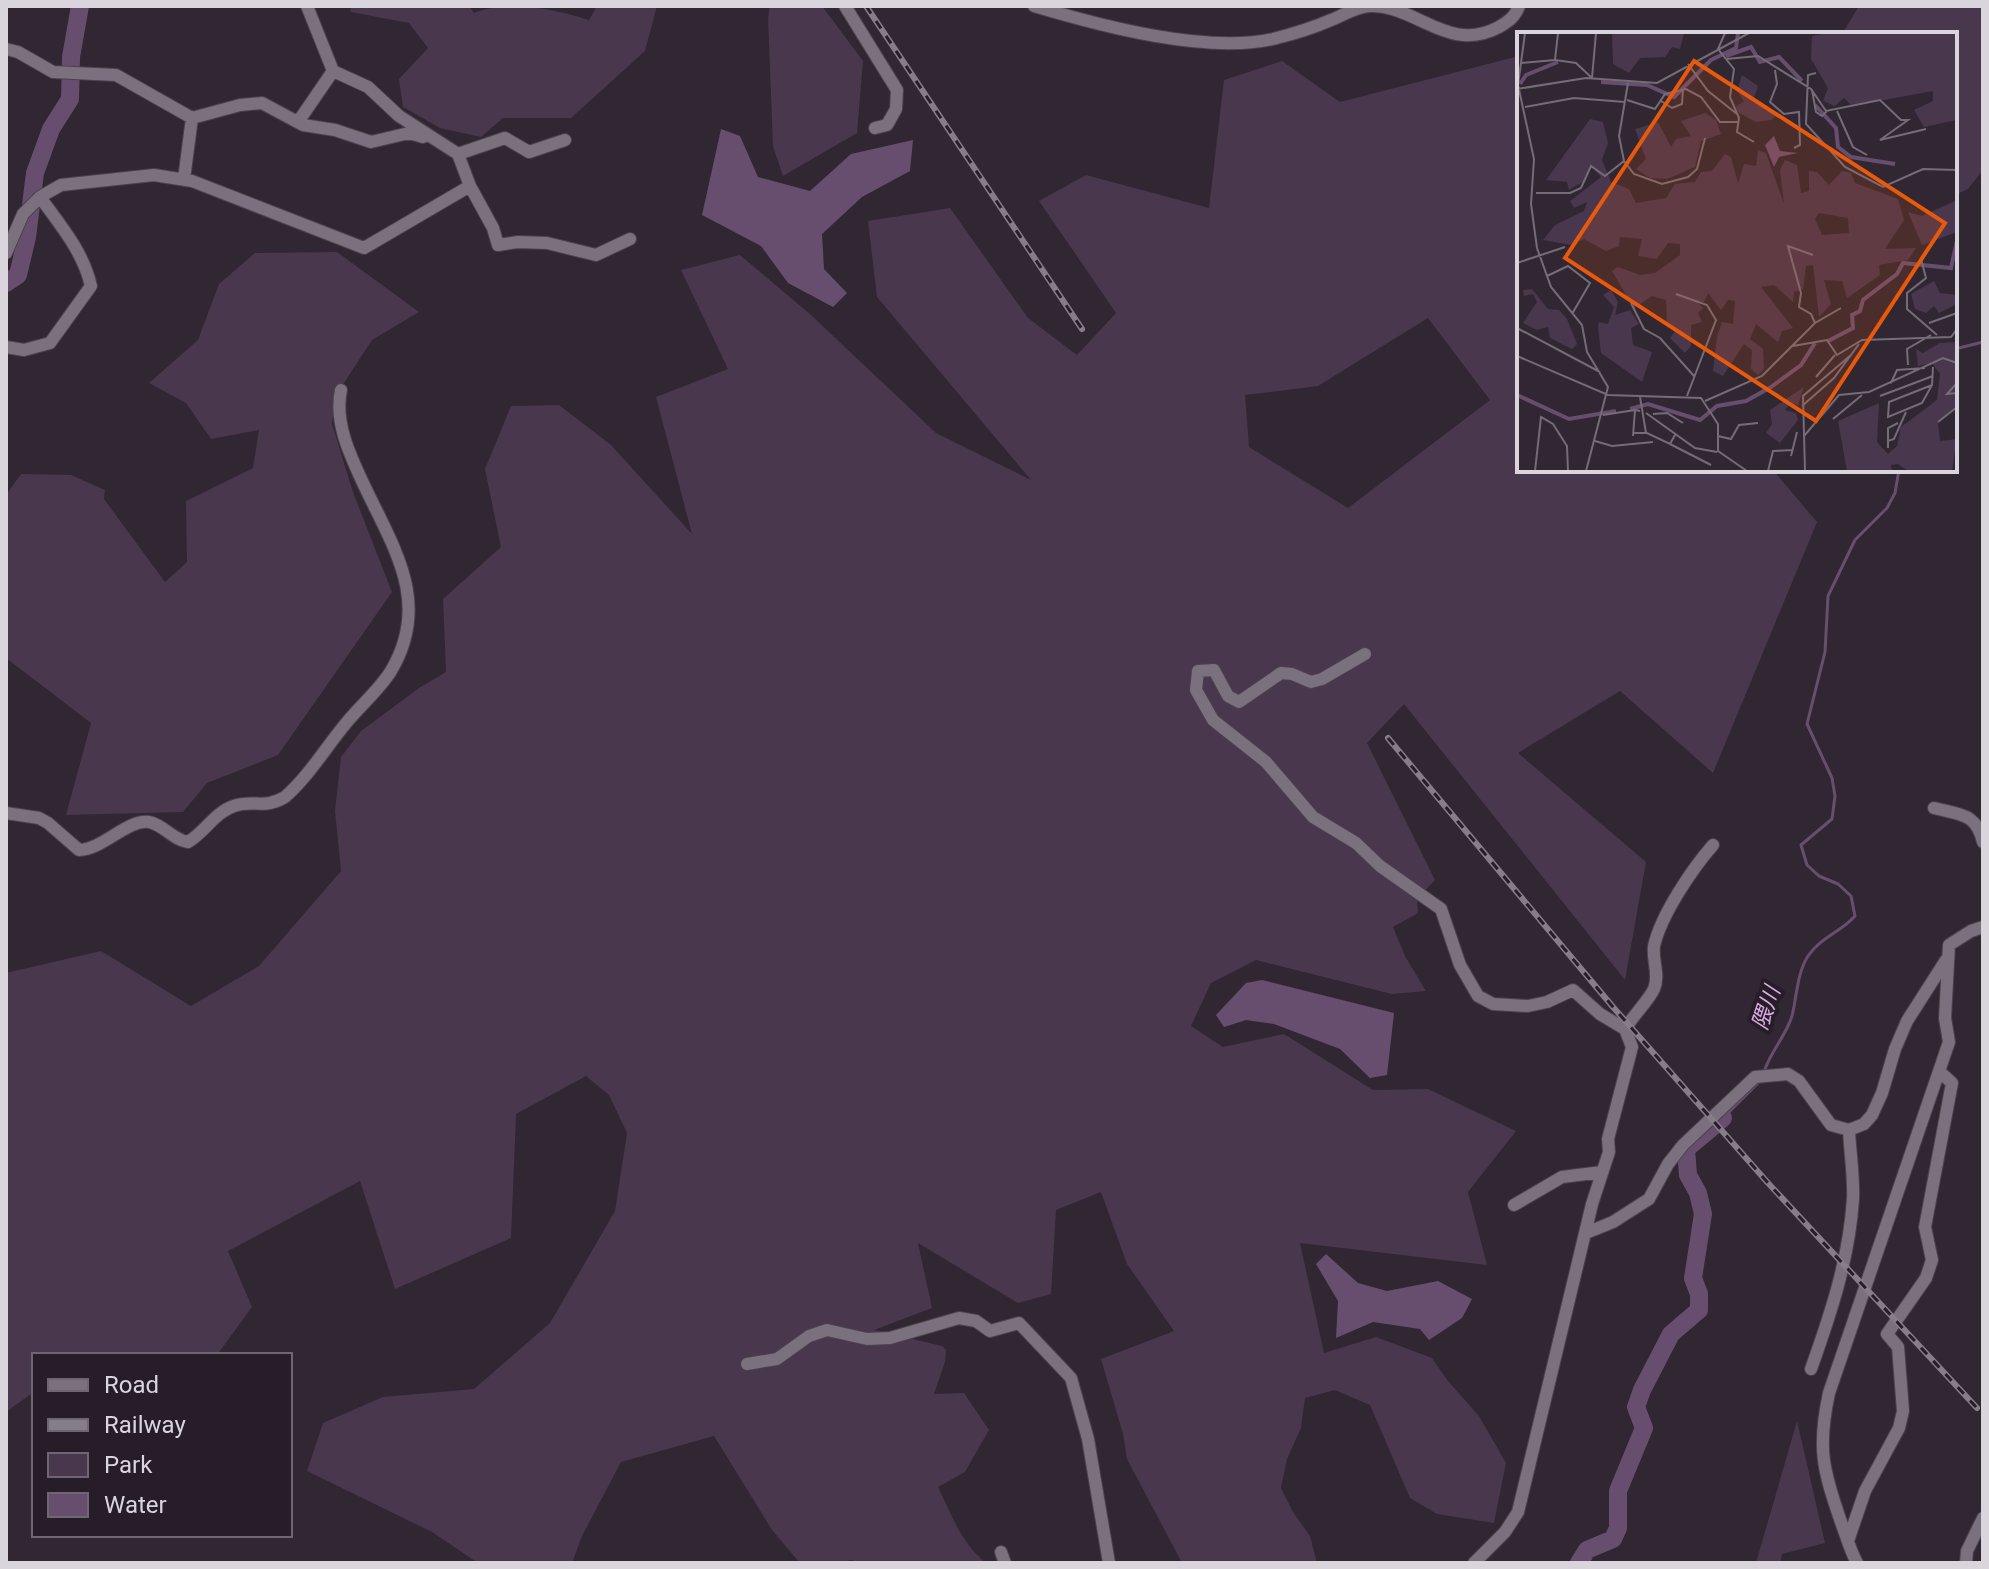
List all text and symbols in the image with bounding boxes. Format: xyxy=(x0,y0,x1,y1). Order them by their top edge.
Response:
inset map xyxy=(1517,32,1957,472)
water label: 隈川 xyxy=(1747,981,1786,1033)
legend xyxy=(32,1353,292,1537)
text: Road xyxy=(104,1371,159,1399)
text: Railway xyxy=(104,1411,186,1439)
text: Park xyxy=(104,1451,153,1479)
text: Water xyxy=(104,1491,167,1519)

